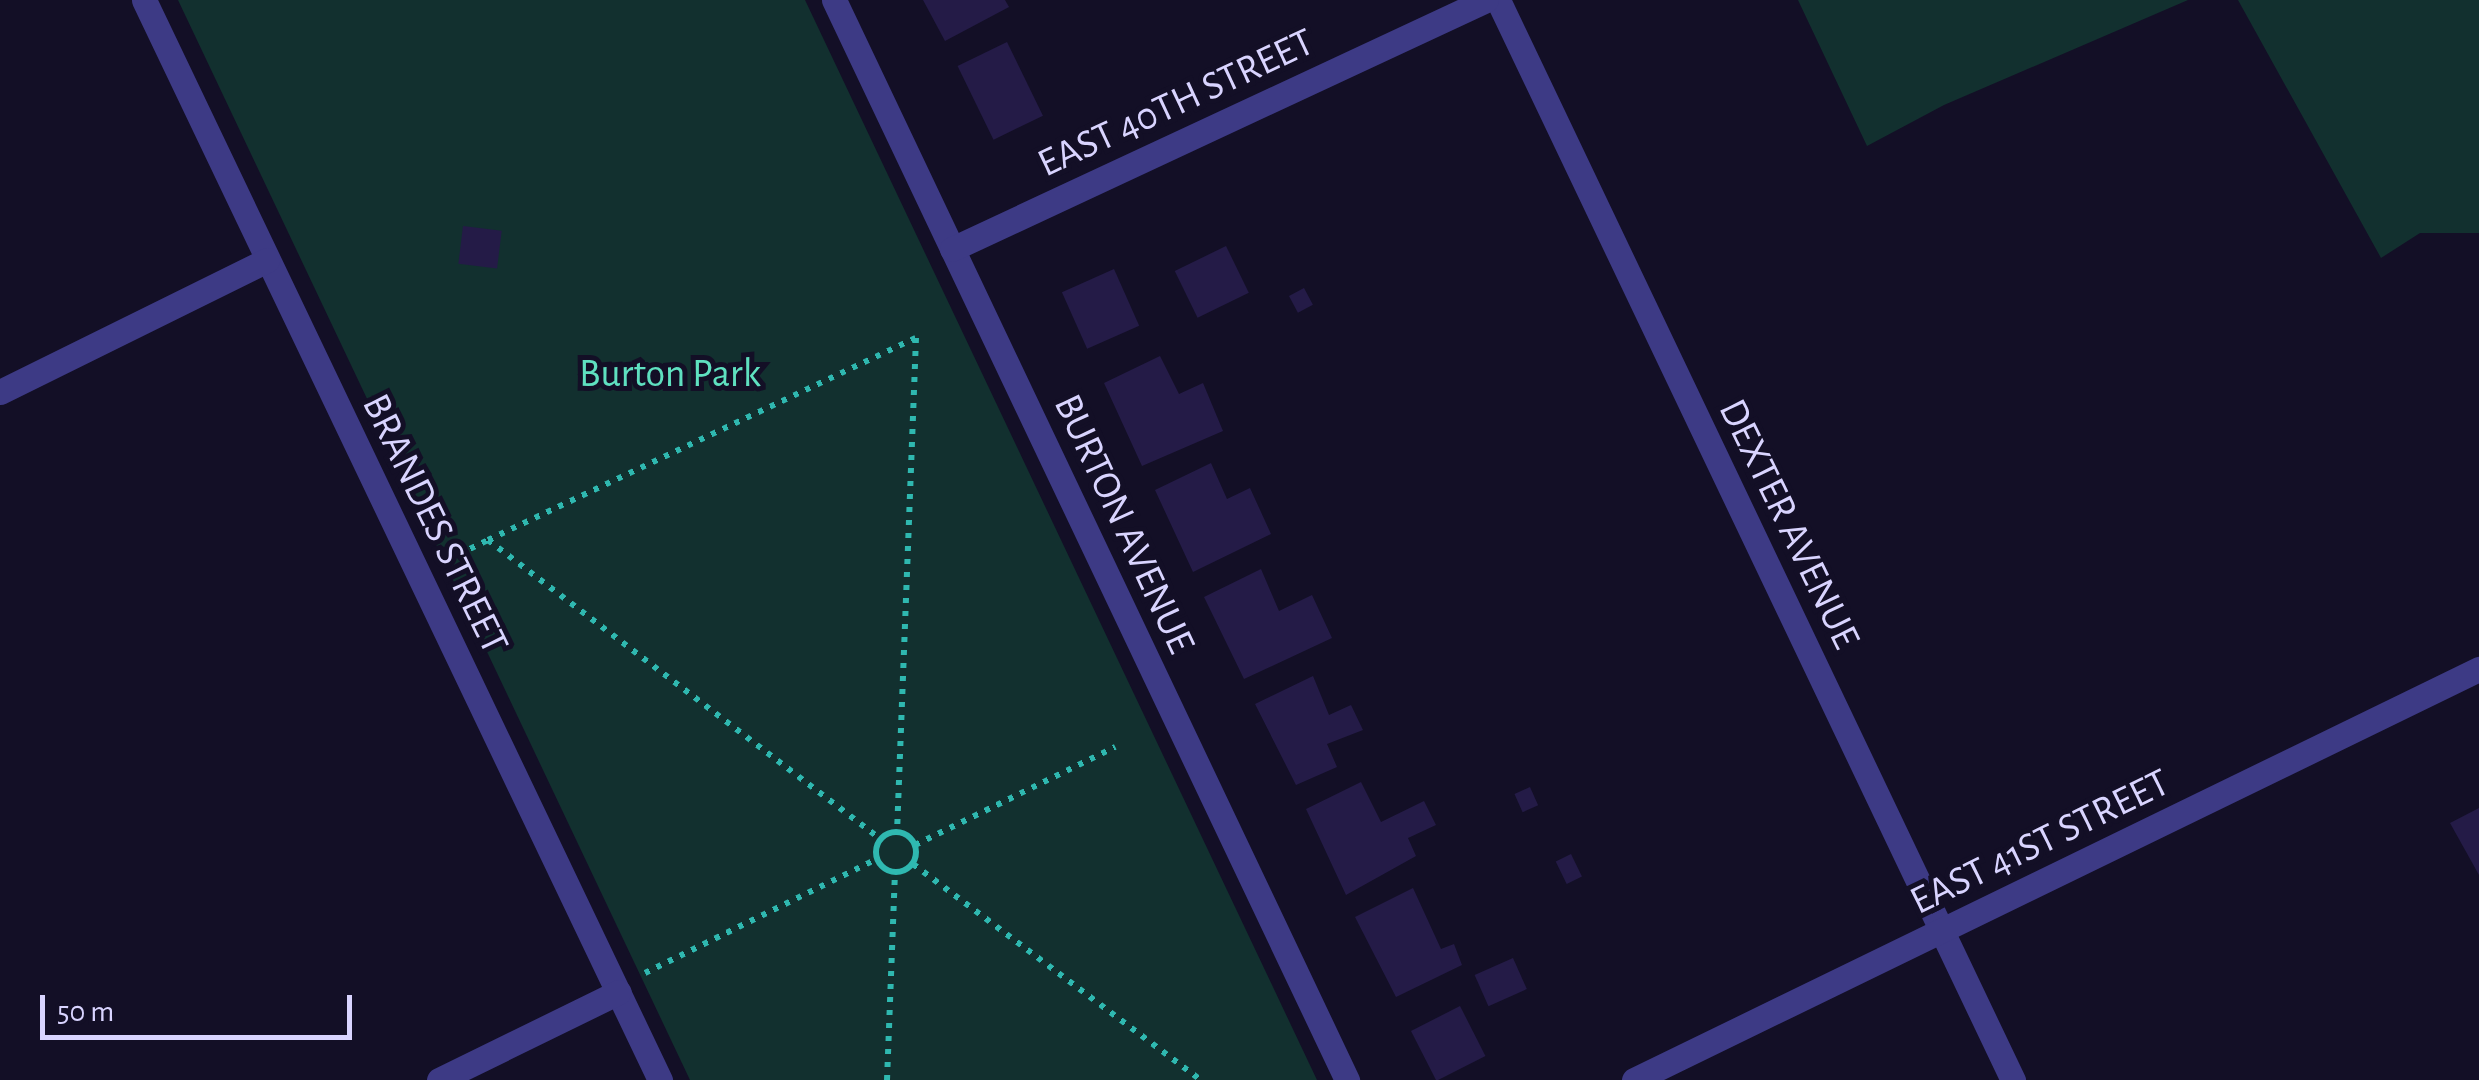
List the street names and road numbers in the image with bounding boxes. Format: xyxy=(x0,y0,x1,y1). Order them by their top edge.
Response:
street label: EAST 40TH STREET xyxy=(1030,18,1322,188)
street label: BRANDES STREET xyxy=(351,386,519,662)
street label: BURTON AVENUE xyxy=(1043,387,1205,661)
street label: DEXTER AVENUE xyxy=(1708,391,1870,657)
street label: EAST 41ST STREET xyxy=(1903,759,2177,925)

